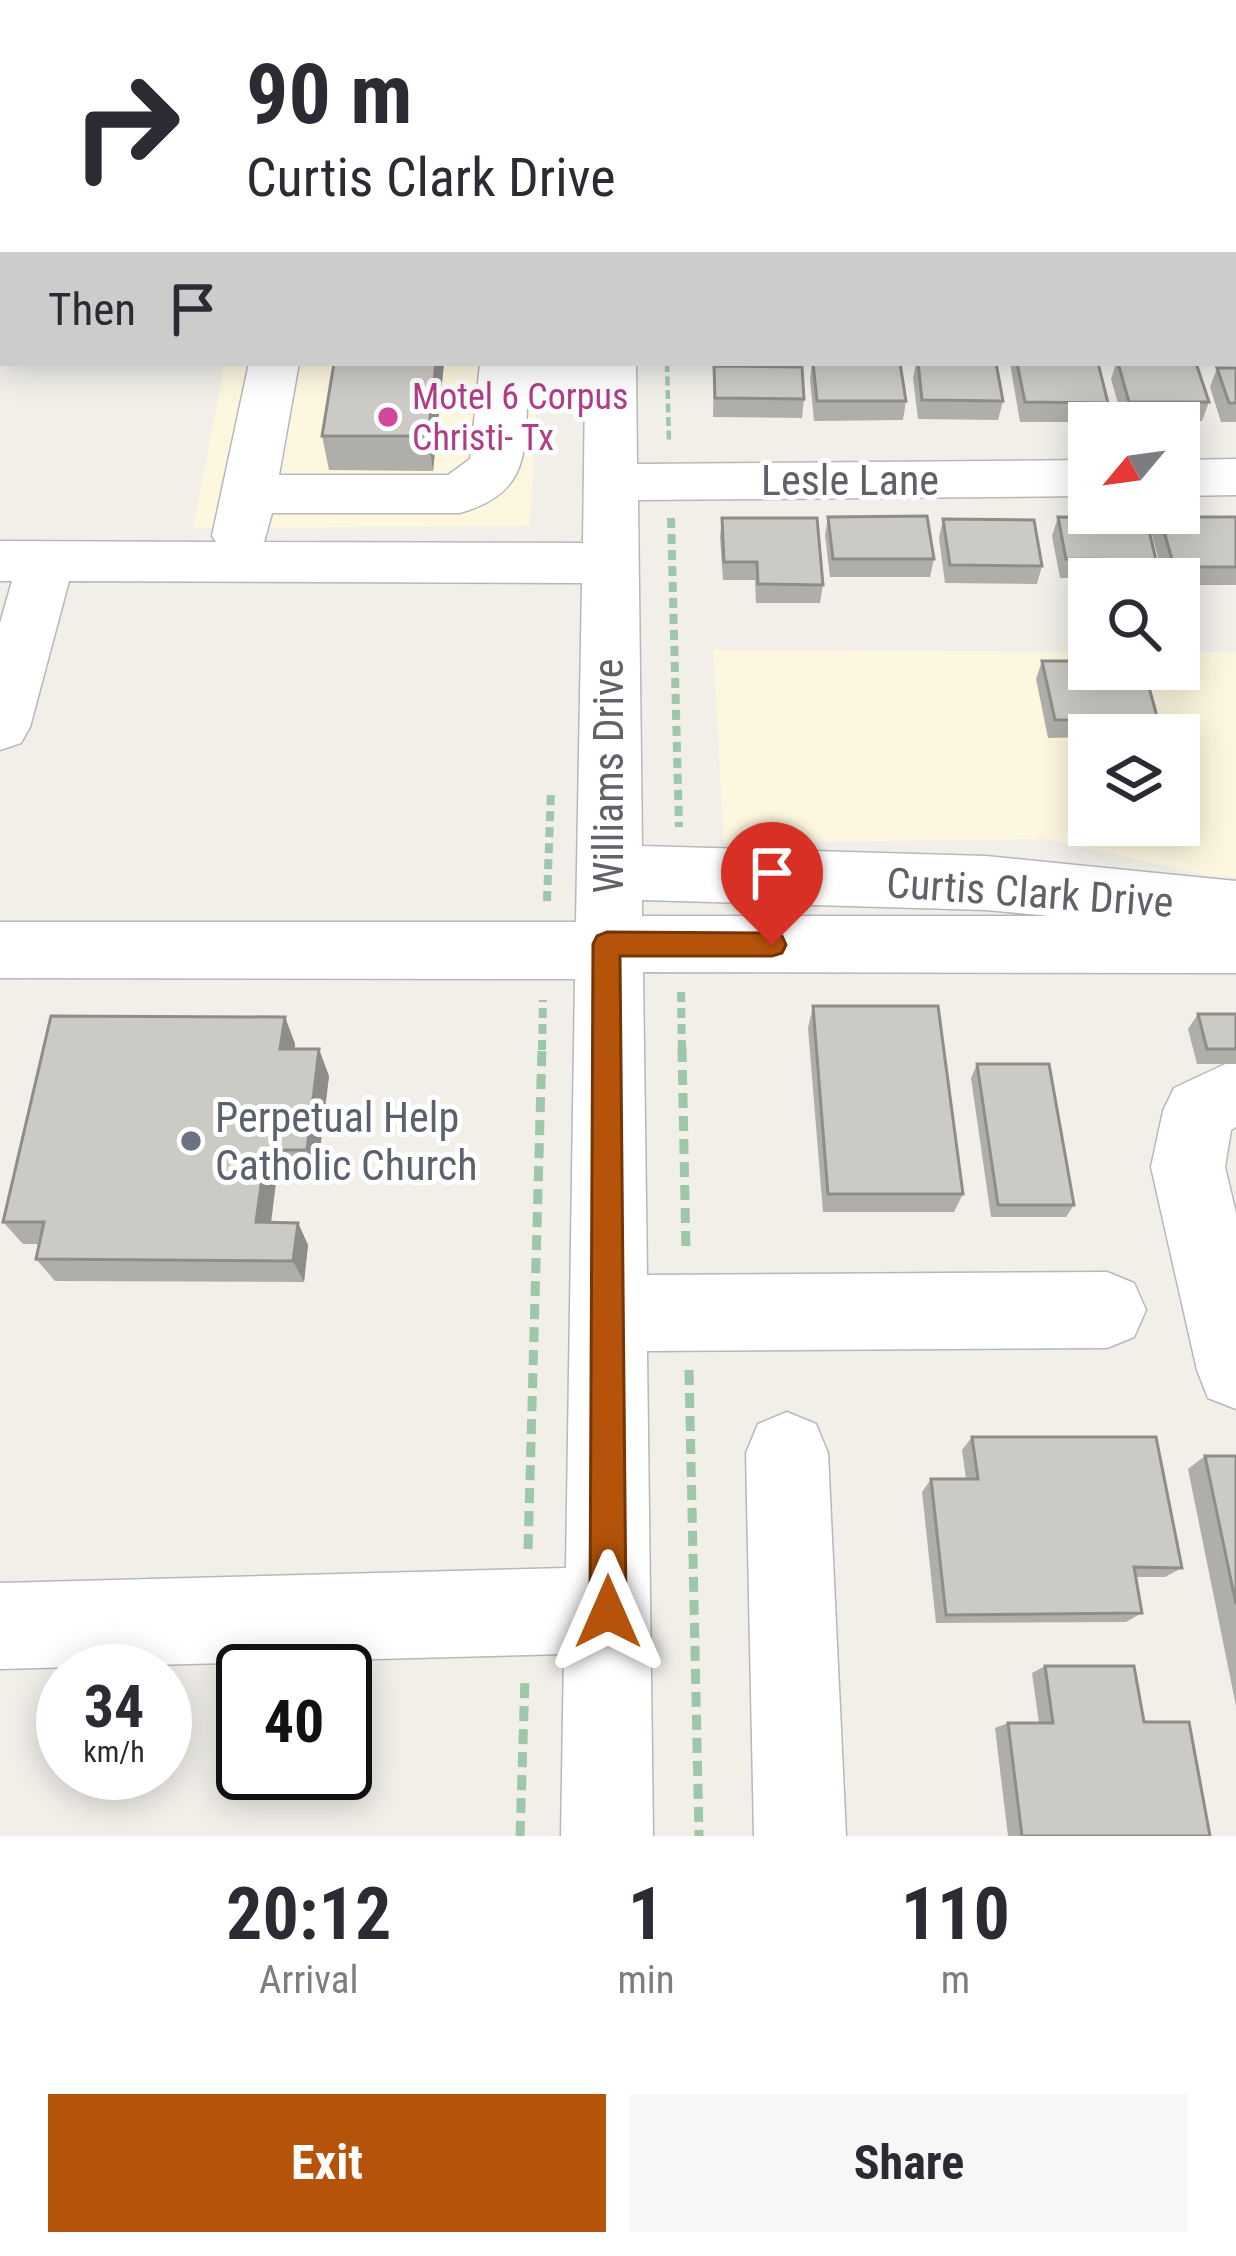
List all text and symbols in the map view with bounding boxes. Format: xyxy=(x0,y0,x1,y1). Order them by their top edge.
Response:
text: 90 m xyxy=(246,45,413,144)
icon: right xyxy=(48,48,204,204)
text: Curtis Clark Drive xyxy=(246,146,616,209)
icon: arrive xyxy=(160,276,226,342)
text: Then xyxy=(48,283,136,336)
place label: Motel 6 Corpus Christi- Tx xyxy=(412,376,628,459)
north arrow xyxy=(1068,402,1200,534)
map controls xyxy=(1068,402,1200,846)
marker: Motel 6 Corpus Christi- Tx xyxy=(375,404,401,430)
street label: Lesle Lane xyxy=(761,456,939,505)
button: search xyxy=(1068,558,1200,690)
street label: Williams Drive xyxy=(584,659,633,893)
button: layers xyxy=(1068,714,1200,846)
pin xyxy=(721,822,823,945)
icon: arrive xyxy=(739,840,805,906)
street label: Curtis Clark Drive xyxy=(885,858,1175,927)
place label: Perpetual Help Catholic Church xyxy=(215,1093,478,1190)
marker: Perpetual Help Catholic Church xyxy=(178,1128,204,1154)
position arrow xyxy=(545,1549,671,1675)
speed limit sign: 40 xyxy=(216,1644,372,1800)
text: 34 xyxy=(84,1671,144,1742)
text: km/h xyxy=(83,1734,145,1769)
text: 20:12 xyxy=(226,1872,391,1957)
text: 1 xyxy=(628,1872,664,1957)
text: 110 xyxy=(901,1872,1010,1957)
text: Arrival xyxy=(259,1957,358,2003)
text: min xyxy=(617,1957,675,2003)
text: m xyxy=(941,1957,970,2003)
button: Exit xyxy=(48,2094,606,2232)
button: Share xyxy=(630,2094,1188,2232)

